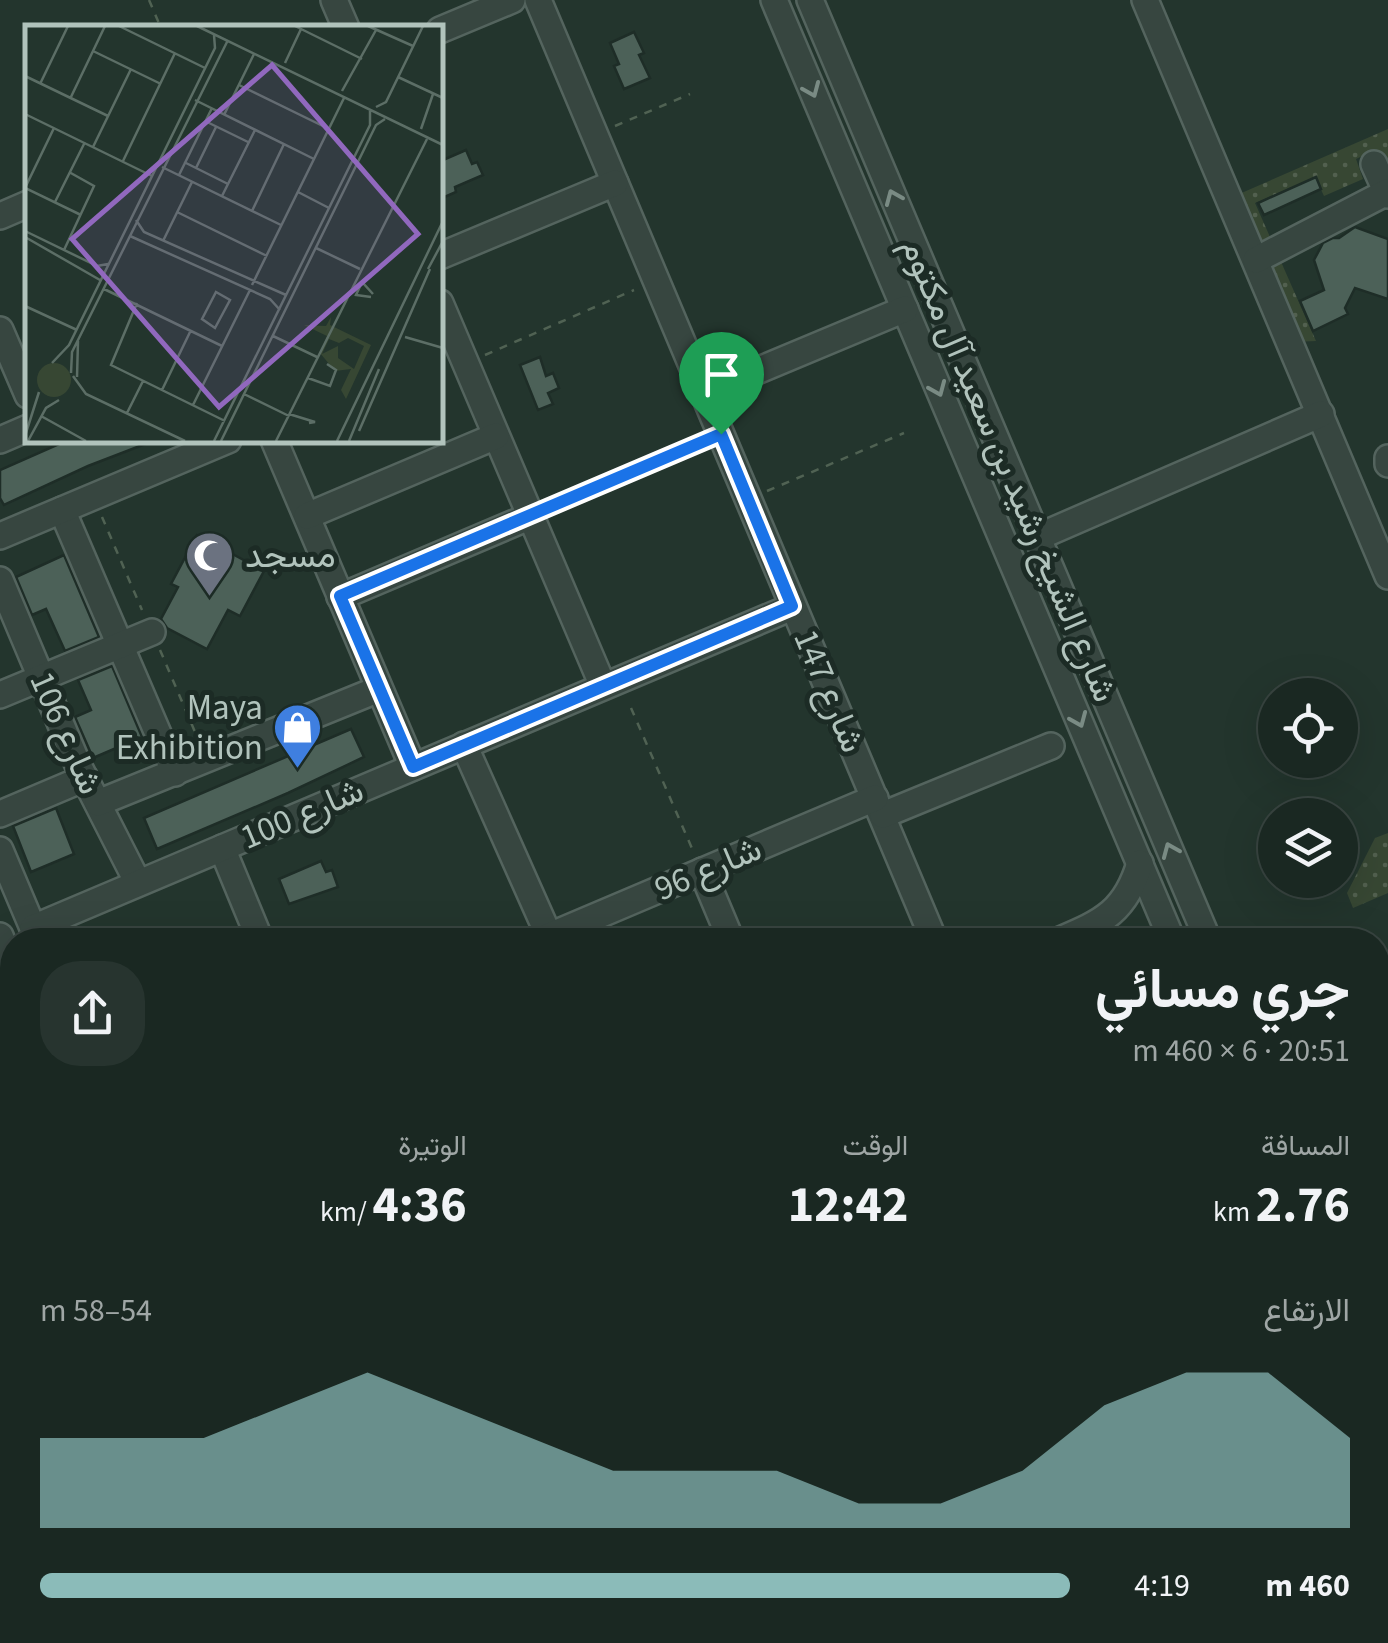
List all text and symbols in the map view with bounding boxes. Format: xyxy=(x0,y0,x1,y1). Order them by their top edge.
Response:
inset map xyxy=(25,25,442,442)
one-way arrow xyxy=(800,80,820,98)
one-way arrow xyxy=(885,189,905,207)
street label: شارع الشيخ رشيد بن سعيد آل مكتوم xyxy=(888,230,1130,710)
pin xyxy=(679,332,764,435)
icon: arrive xyxy=(694,347,749,402)
one-way arrow xyxy=(927,379,947,397)
mosque icon: مسجد xyxy=(184,530,236,598)
place label: مسجد xyxy=(245,531,336,581)
street label: شارع 147 xyxy=(781,622,877,760)
street label: شارع 106 xyxy=(17,664,115,802)
map controls xyxy=(1258,678,1358,898)
button: locate xyxy=(1258,678,1358,778)
place label: Maya Exhibition xyxy=(116,683,263,773)
shop icon: Maya Exhibition xyxy=(272,702,324,770)
one-way arrow xyxy=(1067,710,1087,728)
street label: شارع 100 xyxy=(233,766,371,862)
button: layers xyxy=(1258,798,1358,898)
street label: شارع 96 xyxy=(647,824,769,914)
one-way arrow xyxy=(1162,842,1182,860)
text: جري مسائي xyxy=(1095,951,1350,1029)
button: share xyxy=(40,961,145,1066)
text: 20:51 · 6 × 460 m xyxy=(1132,1028,1350,1074)
text: الوتيرة xyxy=(398,1126,467,1166)
text: الوقت xyxy=(843,1126,908,1166)
text: المسافة xyxy=(1261,1126,1350,1166)
text: 4:36 xyxy=(372,1170,467,1241)
text: 12:42 xyxy=(788,1170,908,1241)
text: 2.76 xyxy=(1256,1170,1350,1241)
text: /km xyxy=(320,1192,372,1232)
text: km xyxy=(1213,1192,1256,1232)
text: 54–58 m xyxy=(40,1288,152,1334)
text: الارتفاع xyxy=(1263,1288,1350,1334)
text: 4:19 xyxy=(1134,1563,1190,1609)
text: 460 m xyxy=(1265,1563,1350,1609)

